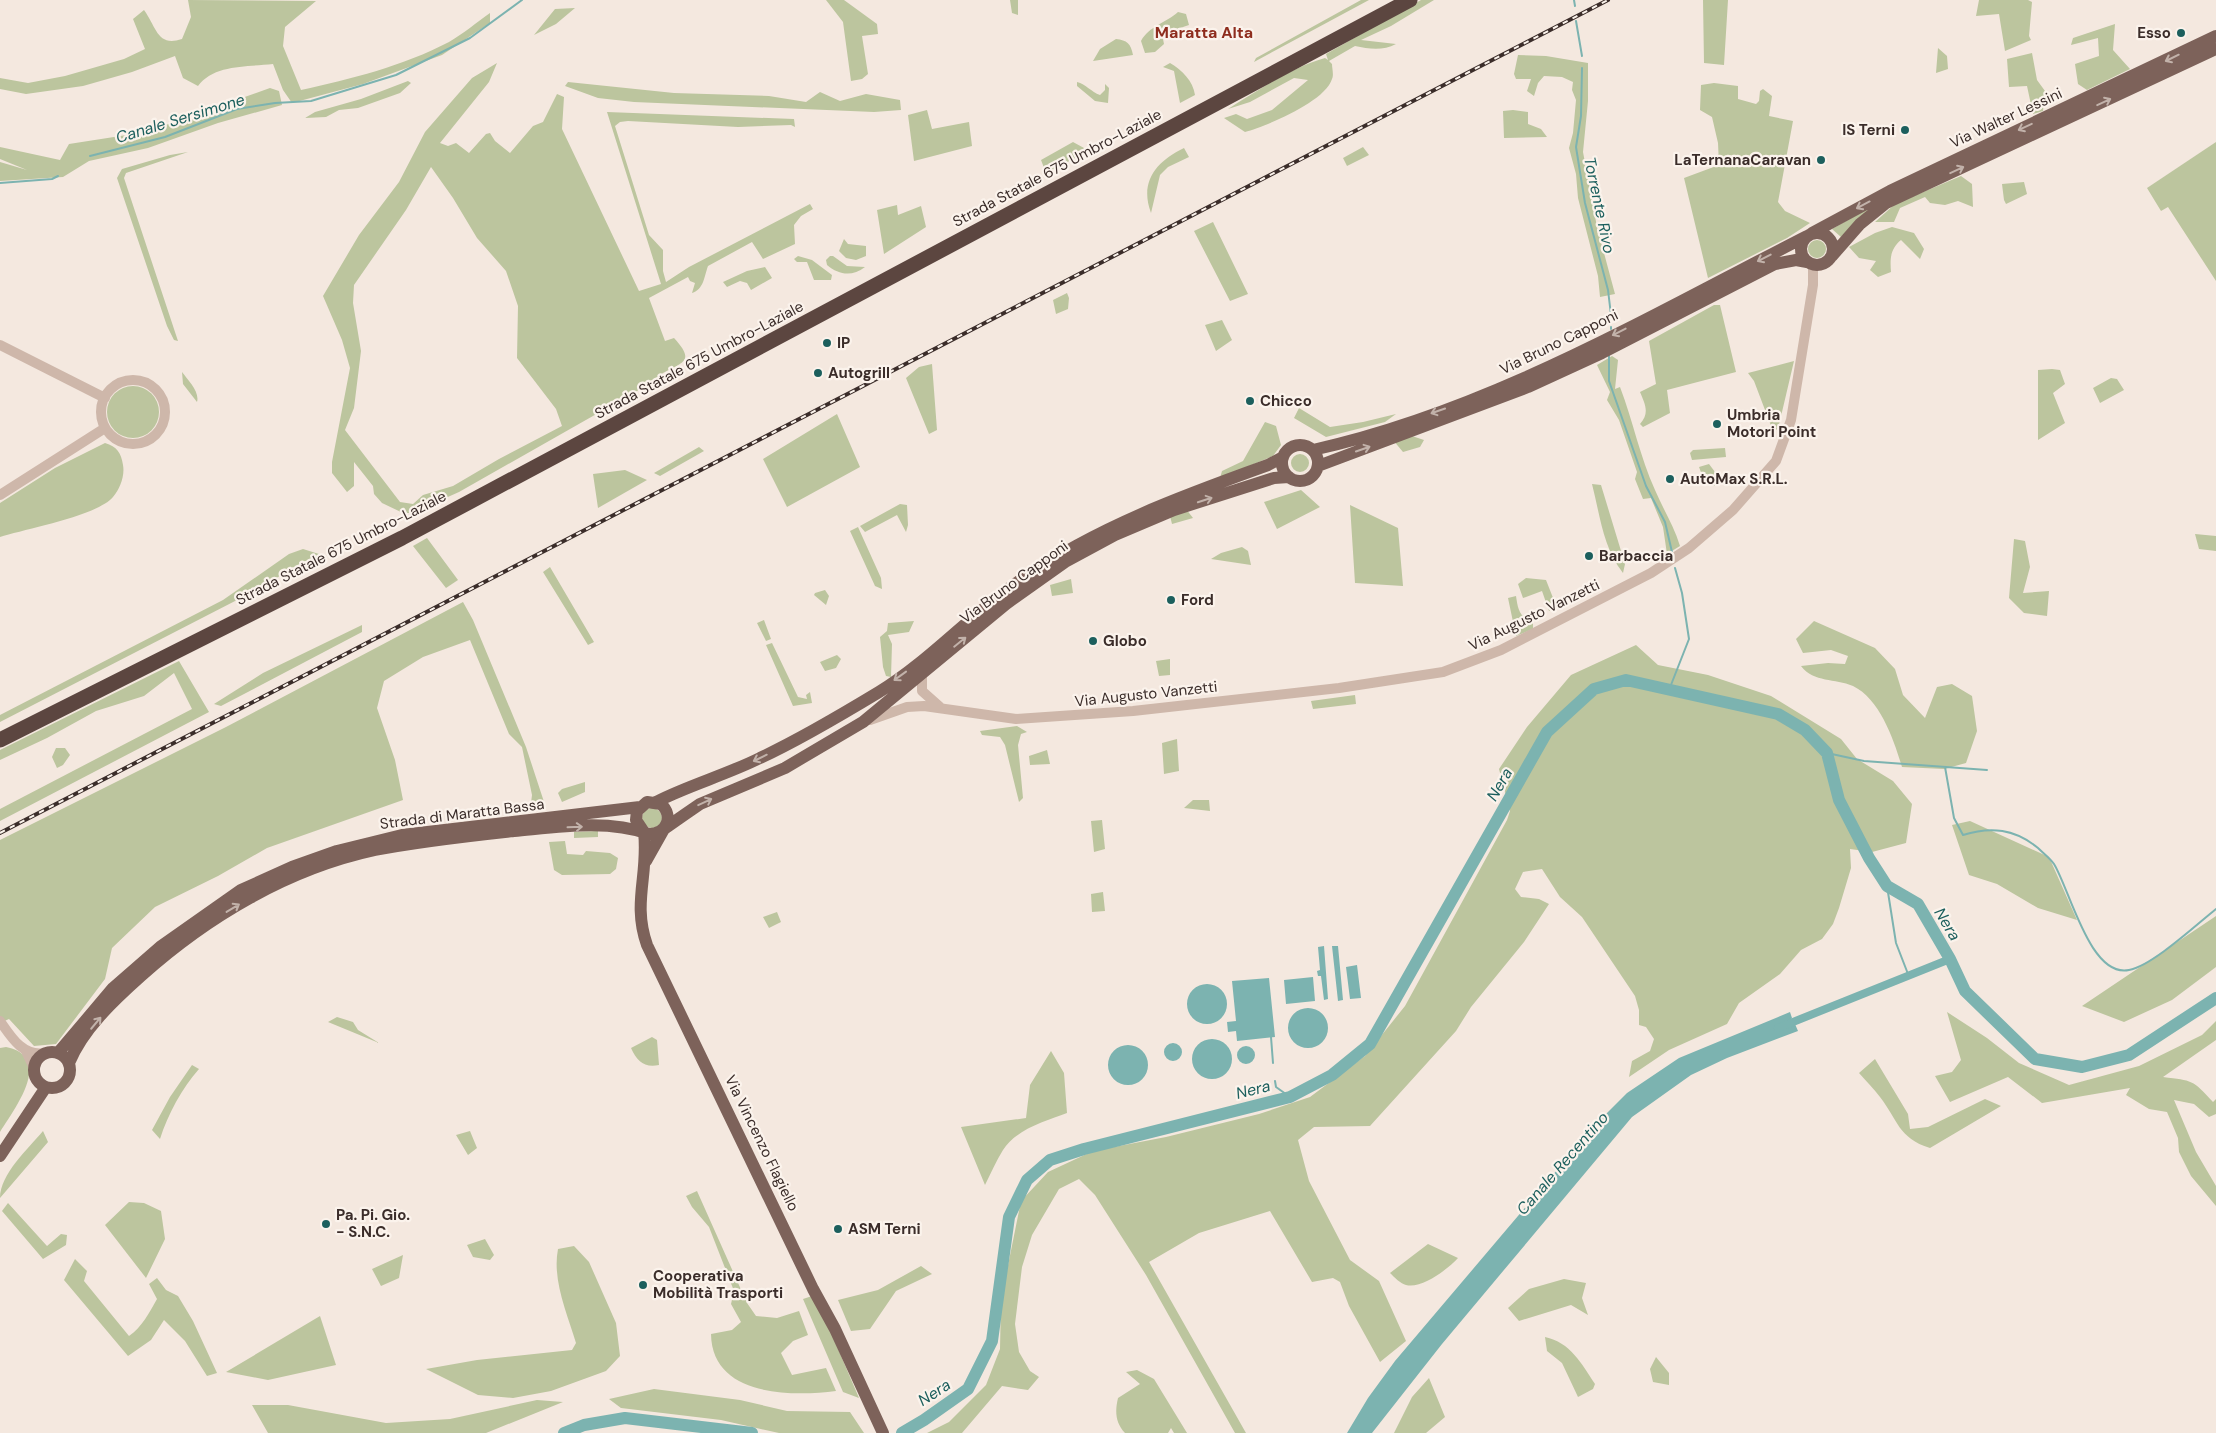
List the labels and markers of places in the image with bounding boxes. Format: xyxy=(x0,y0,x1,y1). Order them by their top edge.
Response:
place label: Esso xyxy=(2137,23,2171,43)
marker: Esso xyxy=(2175,27,2187,39)
place label: IS Terni xyxy=(1842,120,1895,140)
marker: IS Terni xyxy=(1899,124,1911,136)
place label: LaTernanaCaravan xyxy=(1674,150,1811,170)
marker: LaTernanaCaravan xyxy=(1815,154,1827,166)
place label: IP xyxy=(837,333,850,353)
marker: IP xyxy=(821,337,833,349)
place label: Autogrill xyxy=(828,363,890,383)
marker: Autogrill xyxy=(812,367,824,379)
place label: Chicco xyxy=(1260,391,1312,411)
marker: Chicco xyxy=(1244,395,1256,407)
place label: Umbria Motori Point xyxy=(1727,405,1816,442)
marker: Umbria Motori Point xyxy=(1711,418,1723,430)
place label: AutoMax S.R.L. xyxy=(1680,469,1788,489)
marker: AutoMax S.R.L. xyxy=(1664,473,1676,485)
place label: Barbaccia xyxy=(1599,546,1673,566)
marker: Barbaccia xyxy=(1583,550,1595,562)
place label: Ford xyxy=(1181,590,1214,610)
marker: Ford xyxy=(1165,594,1177,606)
place label: Globo xyxy=(1103,631,1147,651)
marker: Globo xyxy=(1087,635,1099,647)
place label: Pa. Pi. Gio. - S.N.C. xyxy=(336,1205,410,1242)
marker: Pa. Pi. Gio. - S.N.C. xyxy=(320,1218,332,1230)
place label: ASM Terni xyxy=(848,1219,921,1239)
marker: ASM Terni xyxy=(832,1223,844,1235)
place label: Cooperativa Mobilità Trasporti xyxy=(653,1266,783,1303)
marker: Cooperativa Mobilità Trasporti xyxy=(637,1279,649,1291)

